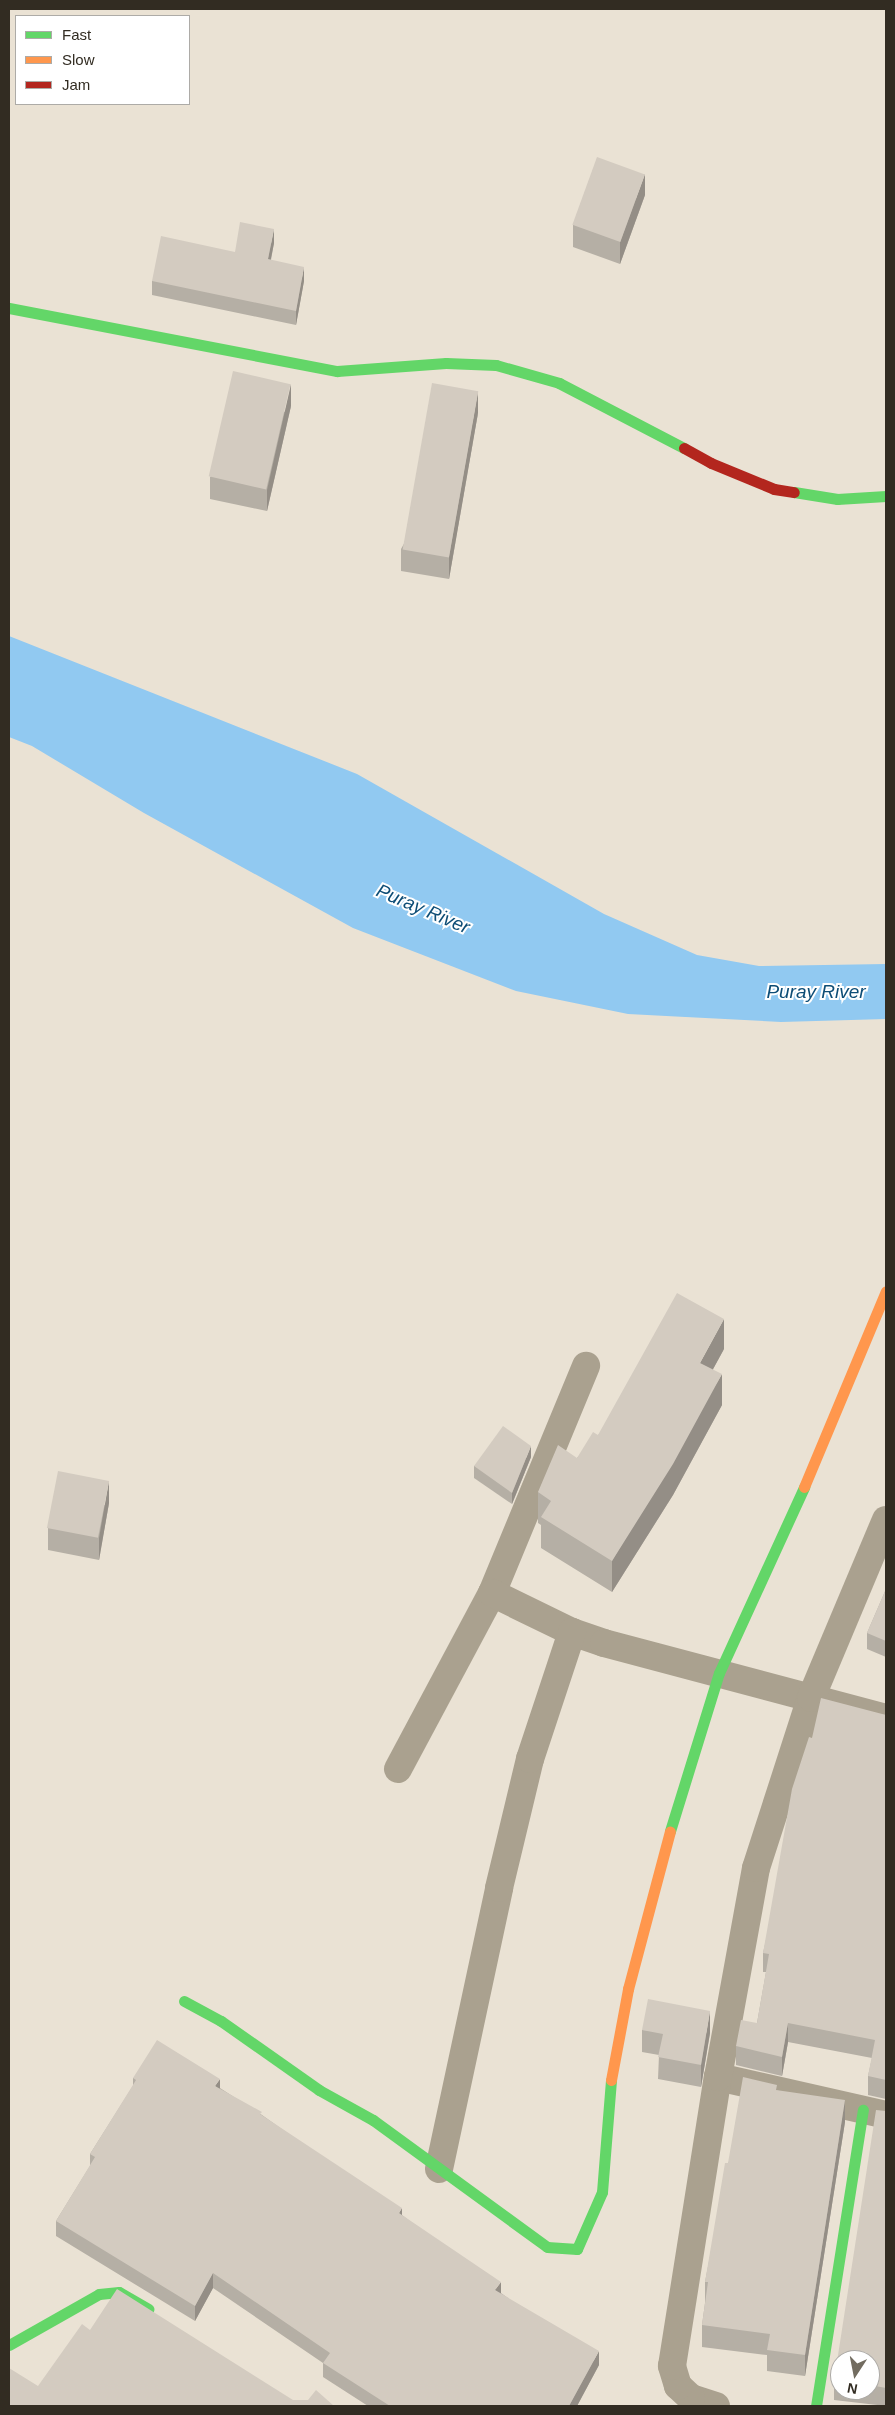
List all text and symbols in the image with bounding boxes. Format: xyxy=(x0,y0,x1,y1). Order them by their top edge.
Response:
legend xyxy=(15,15,190,105)
text: Fast xyxy=(62,26,91,43)
text: Slow xyxy=(62,51,95,68)
text: Jam xyxy=(62,76,90,93)
water label: Puray River xyxy=(373,879,473,939)
water label: Puray River xyxy=(766,981,866,1003)
north arrow xyxy=(830,2350,880,2400)
text: N xyxy=(846,2380,859,2398)

